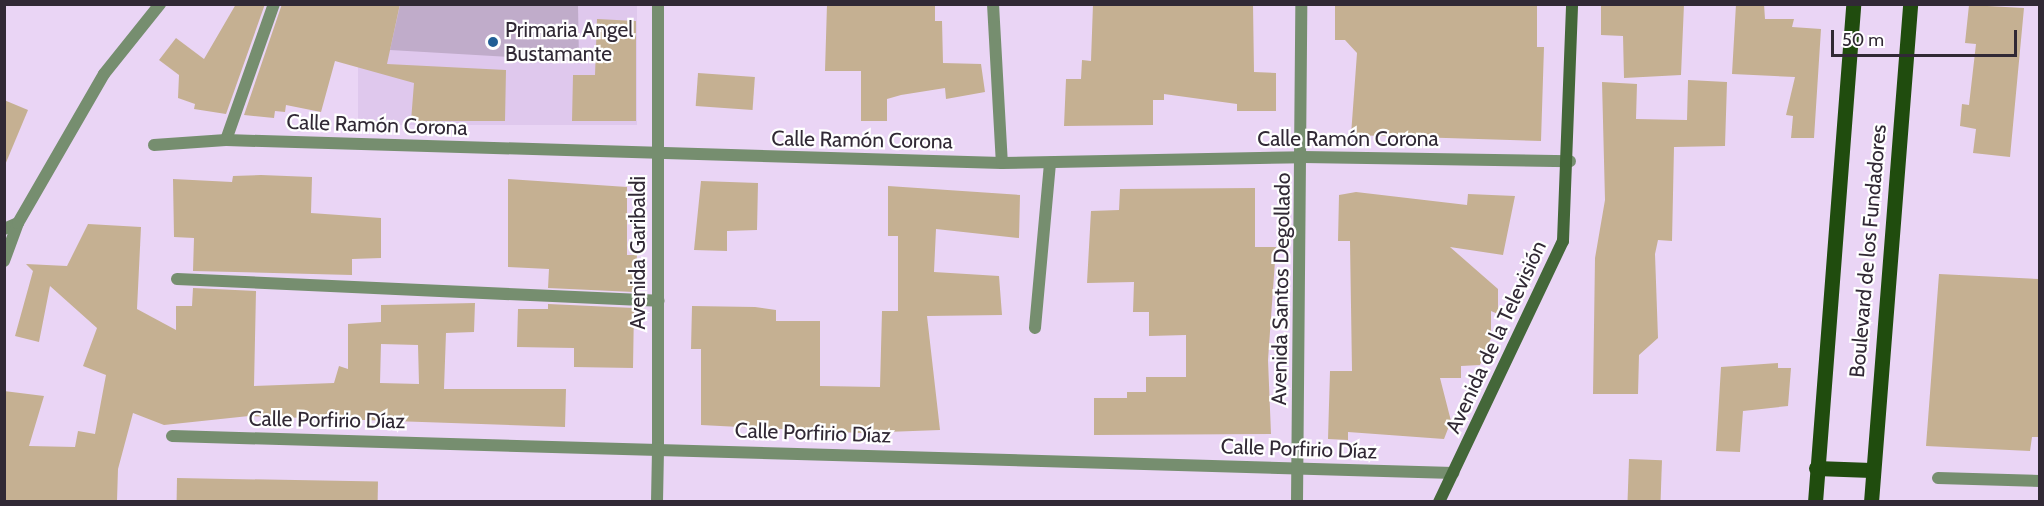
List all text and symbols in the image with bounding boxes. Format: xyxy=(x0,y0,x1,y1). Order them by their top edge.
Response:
place label: Primaria Angel Bustamante xyxy=(505,17,633,67)
scale bar xyxy=(1834,18,2020,56)
text: 50 m xyxy=(1842,29,1884,51)
marker: Primaria Angel Bustamante xyxy=(486,35,500,49)
street label: Calle Ramón Corona xyxy=(286,109,468,141)
street label: Boulevard de los Fundadores xyxy=(1844,123,1892,379)
street label: Calle Ramón Corona xyxy=(771,126,953,154)
street label: Calle Ramón Corona xyxy=(1257,126,1439,152)
street label: Avenida Santos Degollado xyxy=(1266,172,1296,406)
street label: Avenida Garibaldi xyxy=(625,176,651,330)
street label: Avenida de la Televisión xyxy=(1440,237,1552,437)
street label: Calle Porfirio Díaz xyxy=(249,406,405,434)
street label: Calle Porfirio Díaz xyxy=(734,418,892,448)
street label: Calle Porfirio Díaz xyxy=(1220,434,1378,464)

